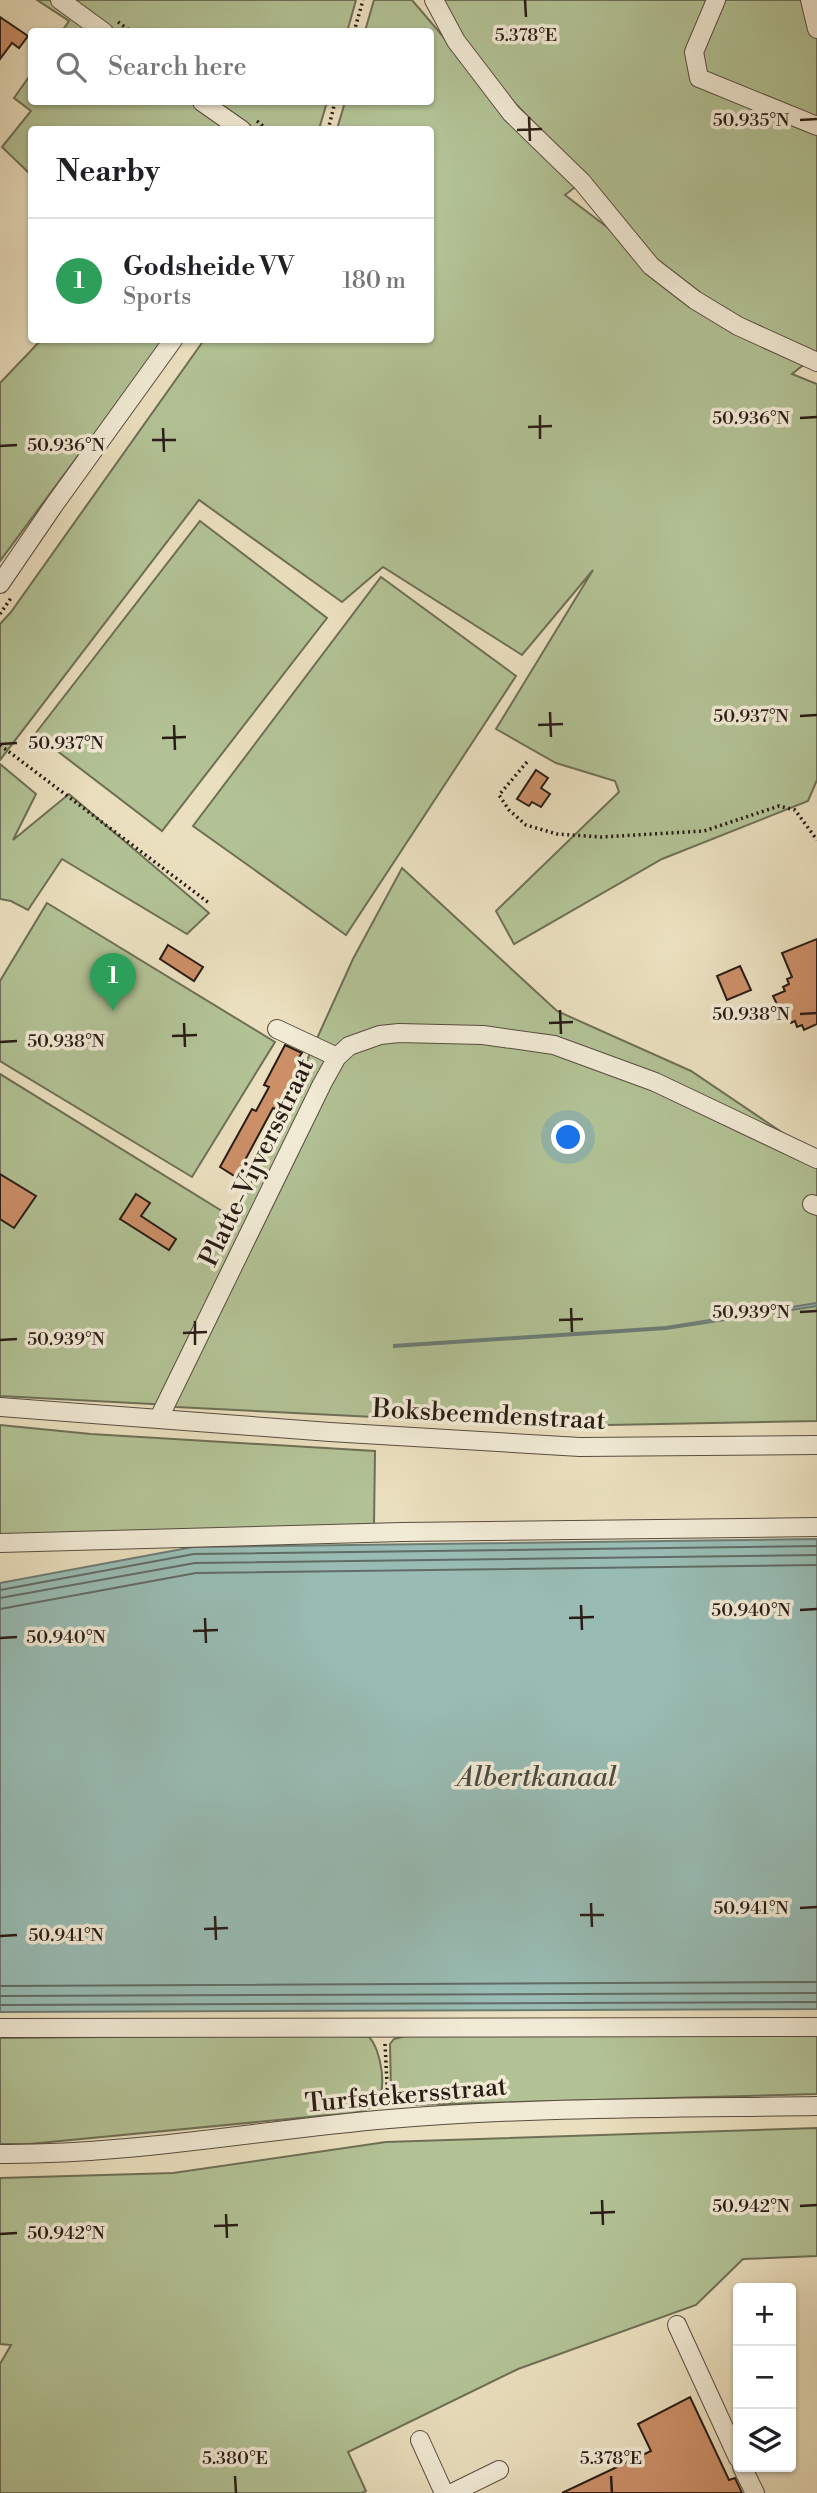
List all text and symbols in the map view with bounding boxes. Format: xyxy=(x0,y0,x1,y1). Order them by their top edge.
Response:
text: 5.378°E xyxy=(495,24,557,47)
search box xyxy=(28,28,434,105)
icon: search xyxy=(52,48,90,86)
text: Search here xyxy=(108,51,247,83)
text: 50.935°N xyxy=(713,109,790,132)
text: Nearby xyxy=(56,153,160,191)
text: Godsheide VV xyxy=(123,251,294,283)
text: 1 xyxy=(73,267,85,295)
text: 180 m xyxy=(342,267,406,295)
text: Sports xyxy=(123,283,191,311)
text: 50.936°N xyxy=(712,407,790,430)
text: 50.936°N xyxy=(27,434,105,457)
text: 50.937°N xyxy=(713,705,789,728)
text: 50.937°N xyxy=(28,732,104,755)
pin: 1 xyxy=(90,953,136,1011)
text: 50.938°N xyxy=(712,1003,790,1026)
text: 50.938°N xyxy=(27,1030,105,1053)
street label: Platte-Vijversstraat xyxy=(193,1053,321,1272)
your location xyxy=(551,1120,585,1154)
text: 50.939°N xyxy=(712,1301,790,1324)
text: 50.939°N xyxy=(27,1328,105,1351)
street label: Boksbeemdenstraat xyxy=(370,1393,606,1437)
text: 50.940°N xyxy=(711,1599,791,1622)
text: 50.940°N xyxy=(26,1626,106,1649)
water label: Albertkanaal xyxy=(454,1760,617,1795)
text: 50.941°N xyxy=(713,1897,789,1920)
text: 50.941°N xyxy=(28,1924,104,1947)
street label: Turfstekersstraat xyxy=(304,2070,508,2120)
text: 50.942°N xyxy=(712,2195,790,2218)
text: 50.942°N xyxy=(27,2222,105,2245)
map controls xyxy=(733,2283,796,2472)
button: + xyxy=(733,2283,796,2346)
button: − xyxy=(733,2346,796,2409)
button: layers xyxy=(733,2409,796,2472)
text: 5.380°E xyxy=(202,2447,268,2470)
text: 5.378°E xyxy=(580,2447,642,2470)

